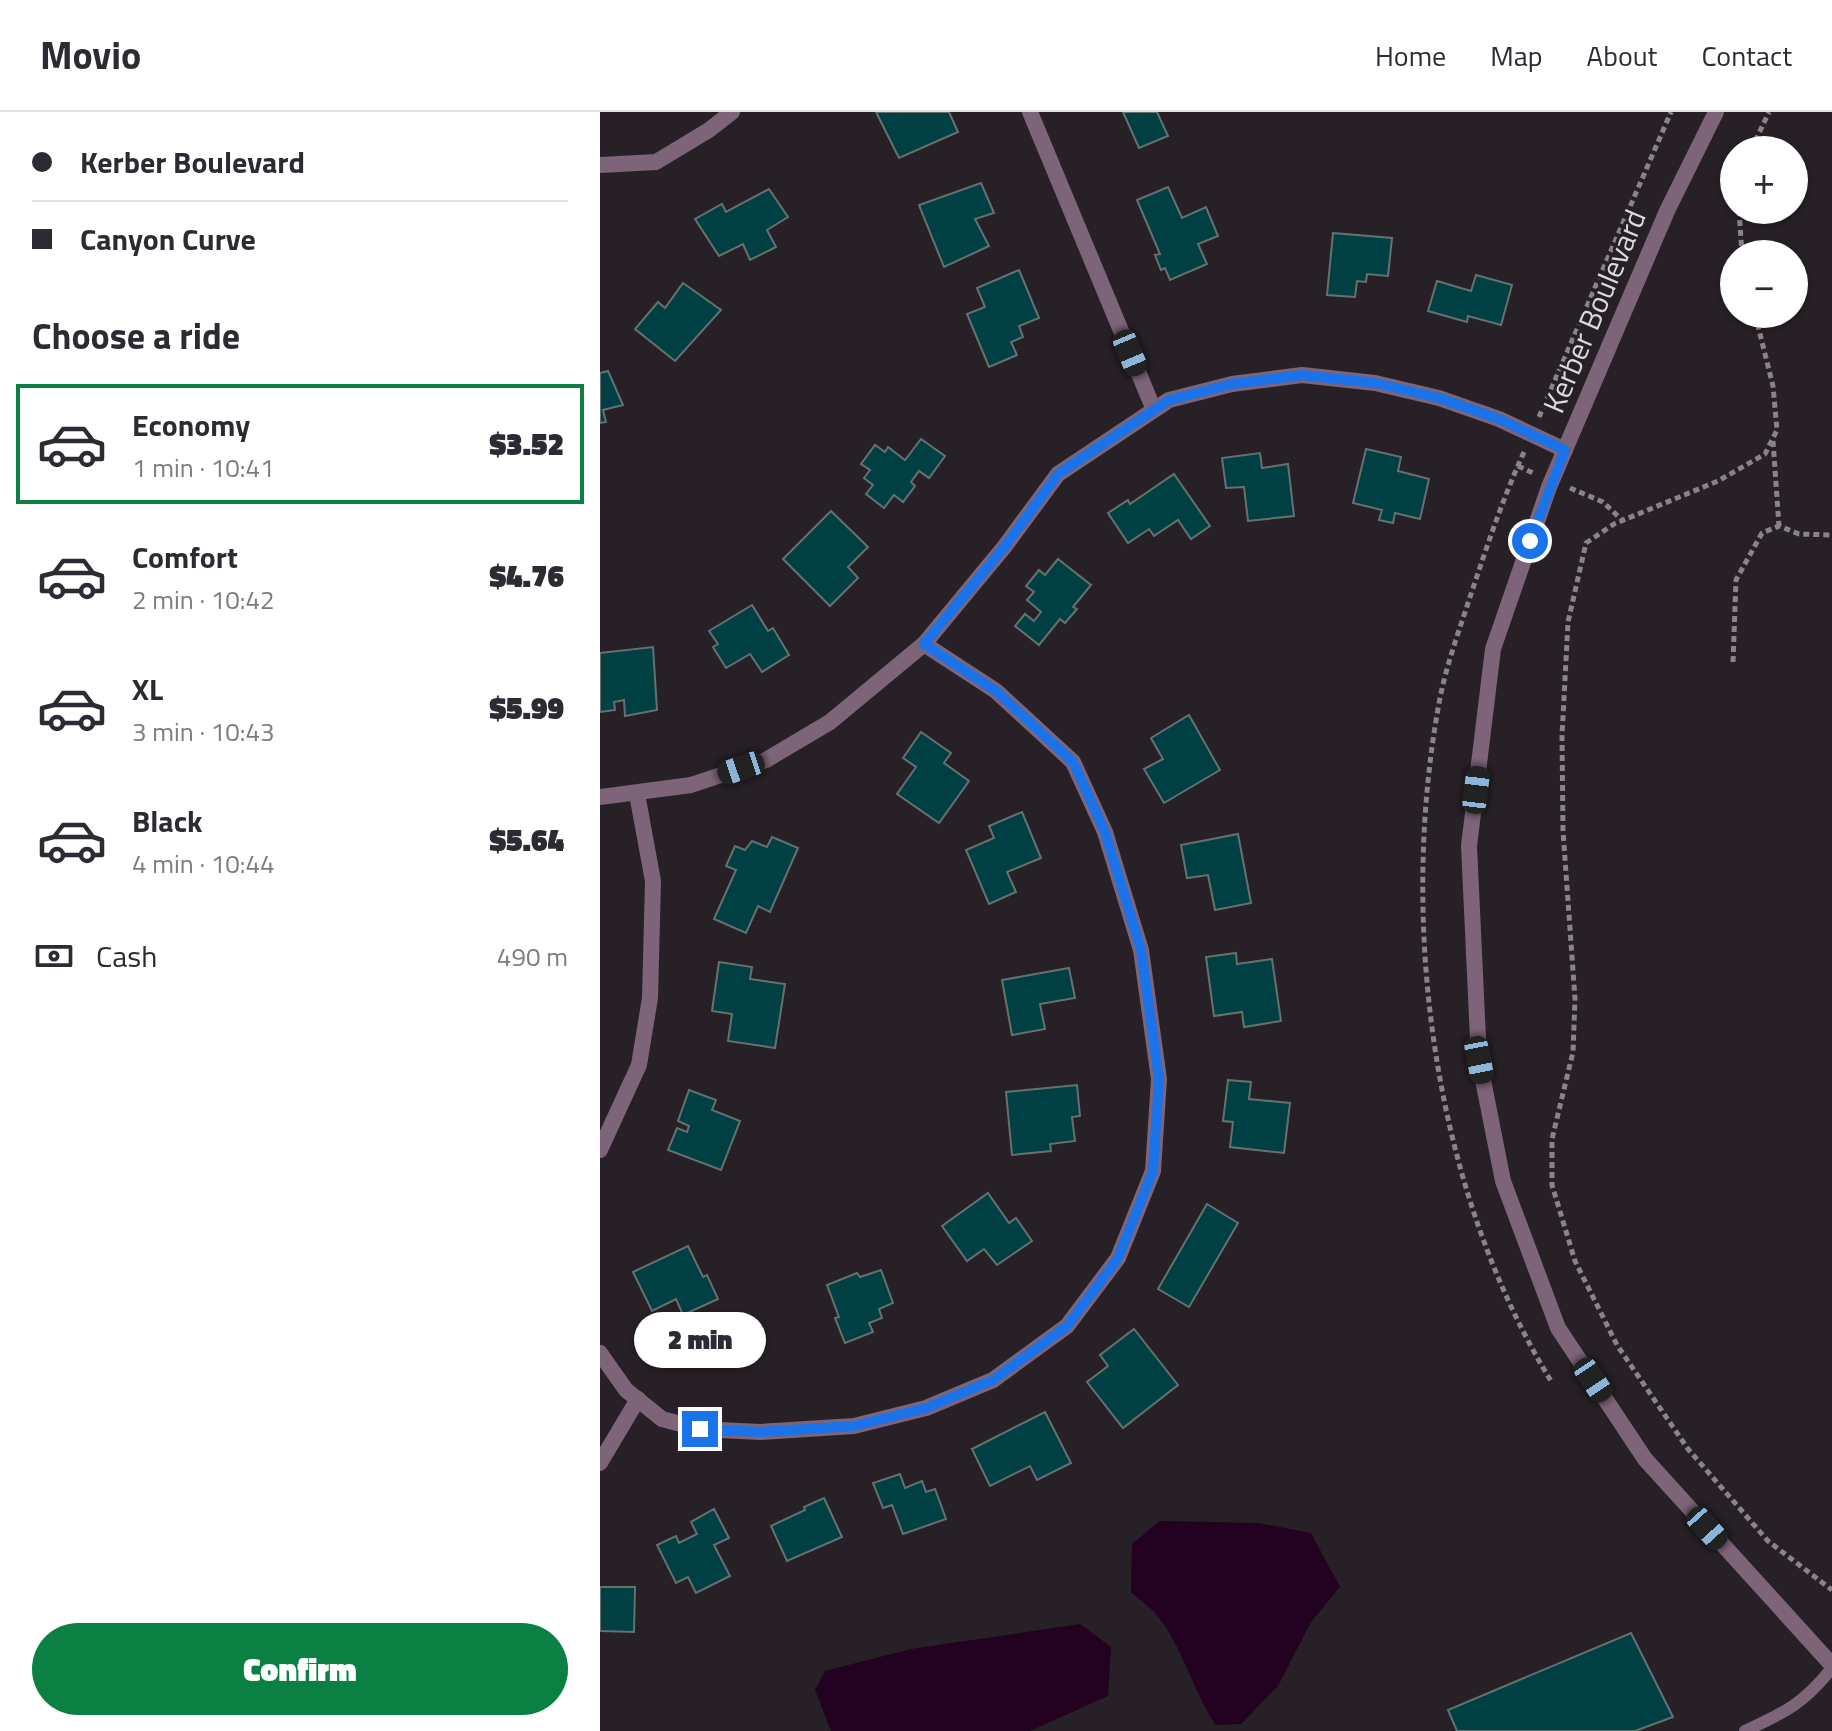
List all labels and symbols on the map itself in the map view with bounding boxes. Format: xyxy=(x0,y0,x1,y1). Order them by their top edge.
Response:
street label: Kerber Boulevard xyxy=(1530,202,1658,420)
car xyxy=(1110,326,1150,380)
route start xyxy=(1512,523,1548,559)
car xyxy=(714,749,768,787)
car xyxy=(1461,765,1491,815)
car xyxy=(1463,1034,1495,1086)
callout: 2 min xyxy=(634,1313,766,1369)
car xyxy=(1570,1353,1616,1407)
route end xyxy=(682,1411,718,1447)
car xyxy=(1682,1502,1732,1554)

